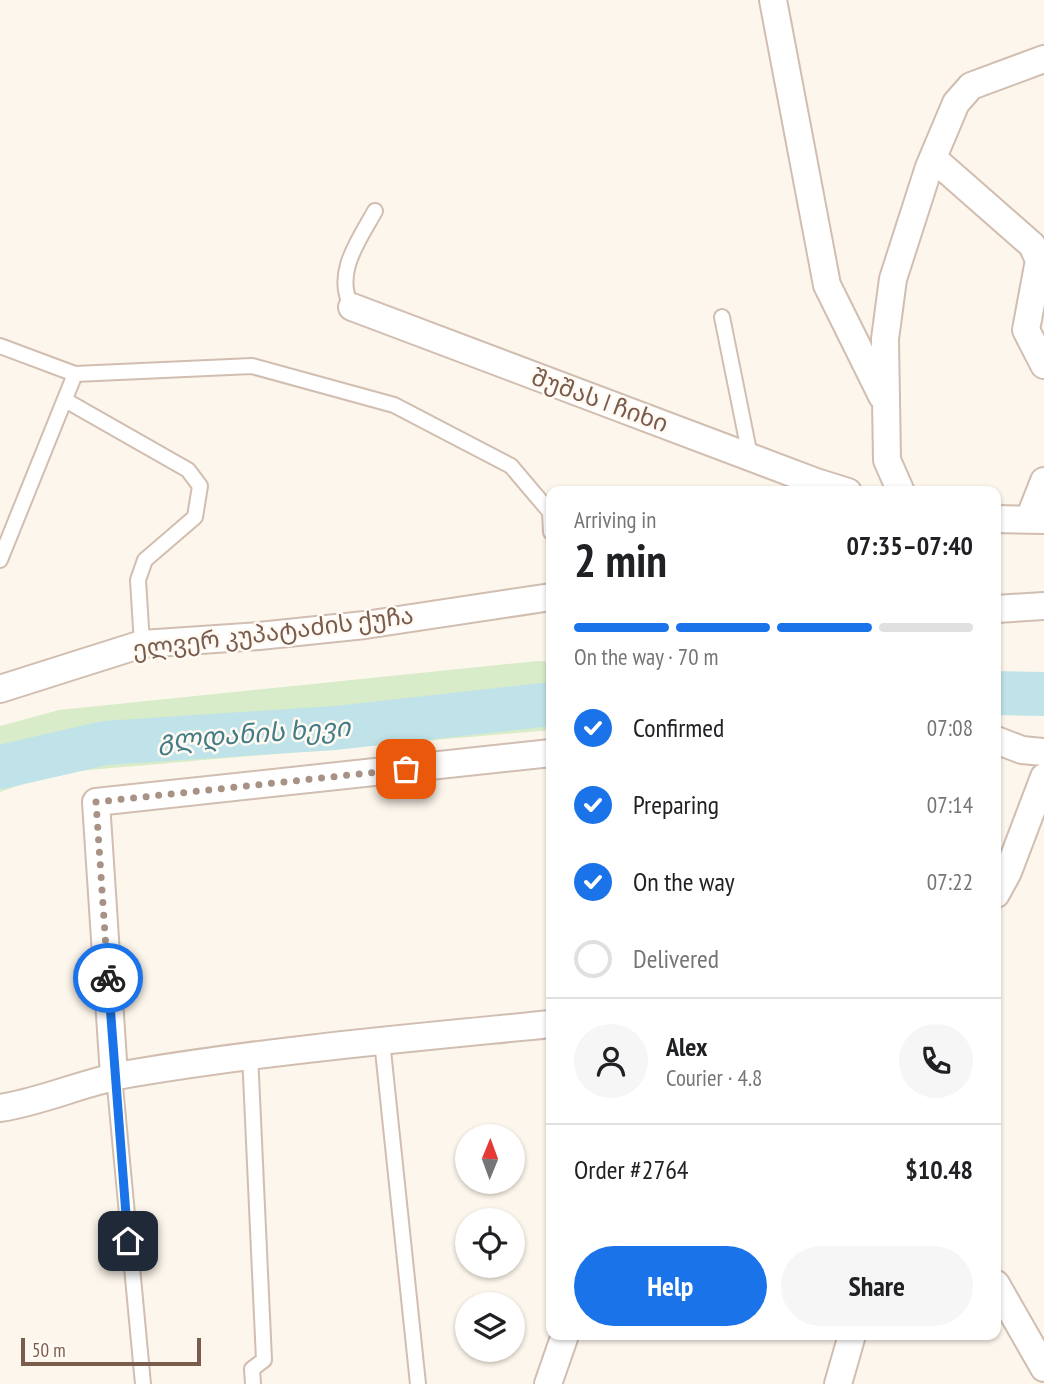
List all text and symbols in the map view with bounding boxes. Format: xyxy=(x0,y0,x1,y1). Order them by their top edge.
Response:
street label: შუშას I ჩიხი xyxy=(527,361,673,439)
text: Arriving in xyxy=(574,505,656,534)
text: 07:35–07:40 xyxy=(846,529,973,562)
text: 2 min xyxy=(574,530,667,590)
street label: ელვერ კუპატაძის ქუჩა xyxy=(131,599,415,665)
text: On the way · 70 m xyxy=(574,642,718,671)
icon: check xyxy=(574,709,612,747)
water label: გლდანის ხევი xyxy=(157,710,352,756)
text: Confirmed xyxy=(633,711,724,744)
text: 07:08 xyxy=(927,713,973,742)
pin xyxy=(376,739,436,799)
icon: bag xyxy=(387,750,425,788)
icon: check xyxy=(574,786,612,824)
text: Preparing xyxy=(633,788,719,821)
text: 07:14 xyxy=(927,790,973,819)
icon: check xyxy=(574,863,612,901)
text: On the way xyxy=(633,865,735,898)
text: 07:22 xyxy=(927,867,973,896)
text: Delivered xyxy=(633,942,719,975)
courier xyxy=(73,943,143,1013)
icon: bike xyxy=(89,959,127,997)
button: person xyxy=(574,1024,648,1098)
button: phone xyxy=(899,1024,973,1098)
text: Alex xyxy=(666,1030,707,1063)
text: Courier · 4.8 xyxy=(666,1063,762,1092)
north arrow xyxy=(455,1124,525,1194)
map controls xyxy=(455,1124,525,1362)
text: Order #2764 xyxy=(574,1153,689,1186)
text: $10.48 xyxy=(905,1153,973,1186)
button: locate xyxy=(455,1208,525,1278)
pin xyxy=(98,1211,158,1271)
icon: home xyxy=(109,1222,147,1260)
button: Help xyxy=(574,1246,767,1326)
button: Share xyxy=(781,1246,973,1326)
button: layers xyxy=(455,1292,525,1362)
scale bar xyxy=(21,1335,201,1367)
text: 50 m xyxy=(32,1338,66,1362)

